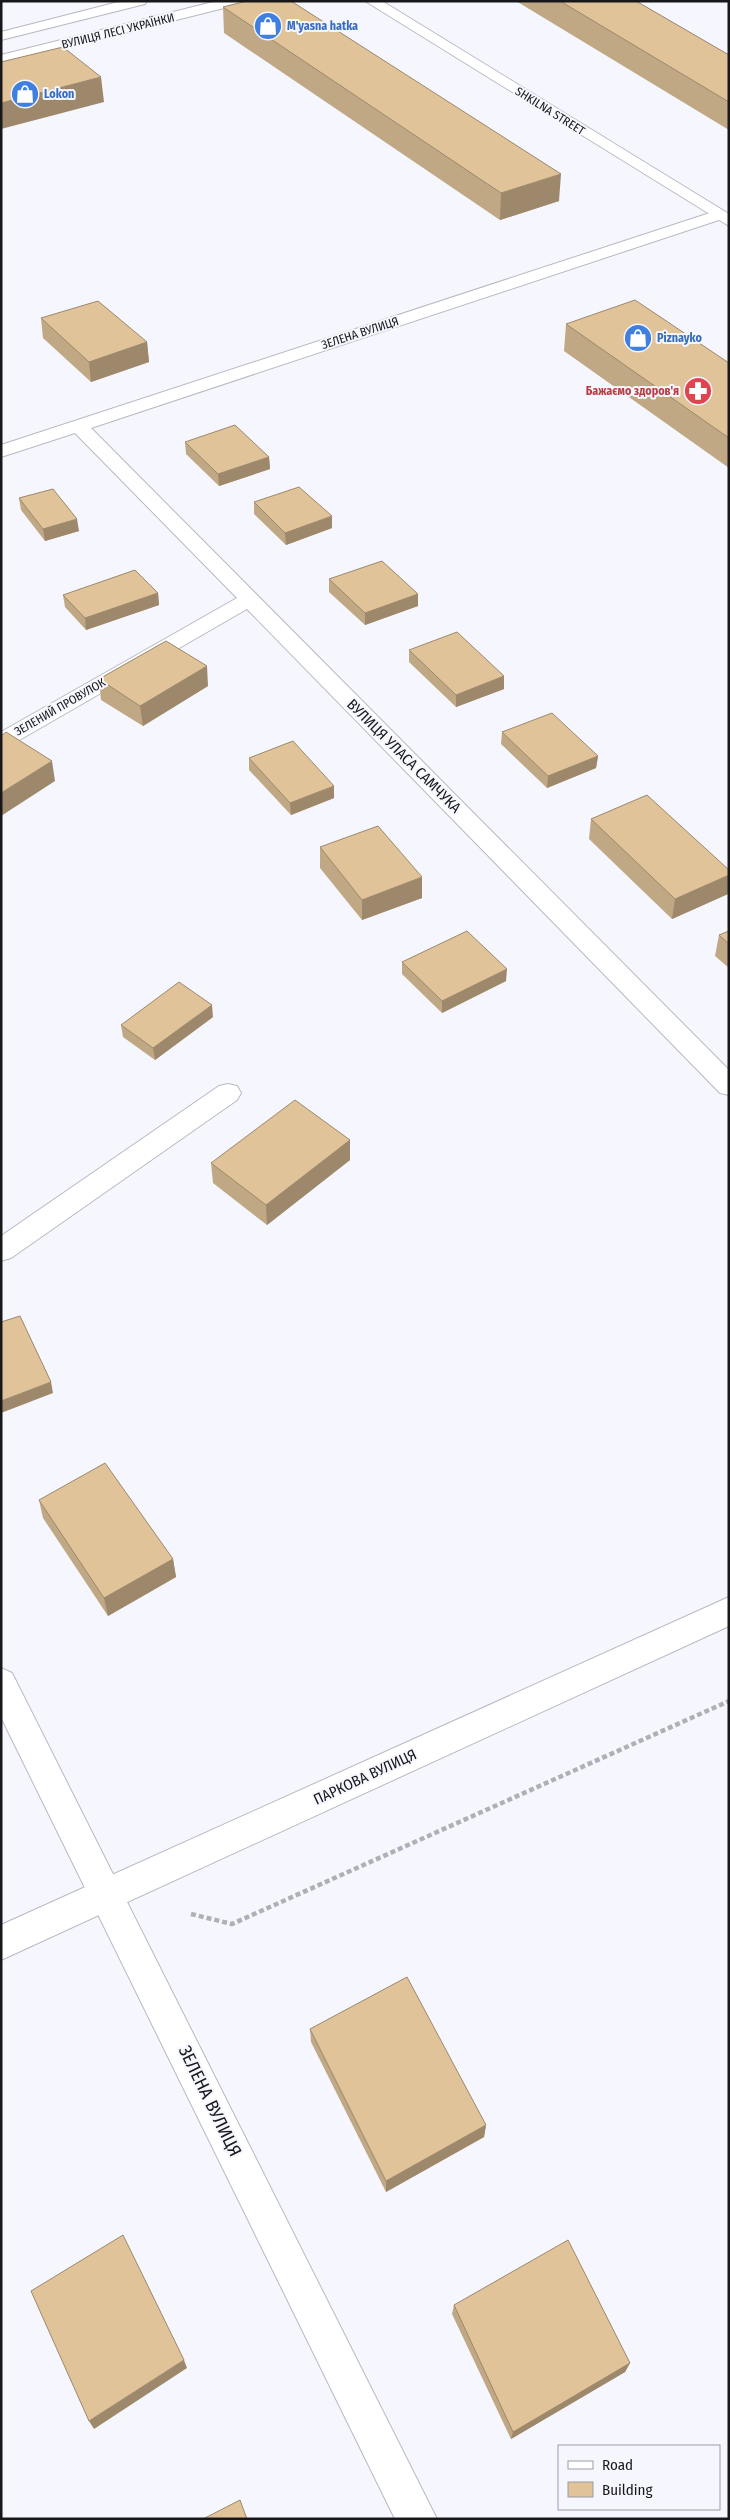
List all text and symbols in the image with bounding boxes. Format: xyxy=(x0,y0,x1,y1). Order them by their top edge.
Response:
street label: ВУЛИЦЯ ЛЕСІ УКРАЇНКИ xyxy=(60,9,176,52)
shop icon: M'yasna hatka xyxy=(253,11,283,41)
place label: M'yasna hatka xyxy=(287,19,358,33)
shop icon: Lokon xyxy=(10,79,40,109)
street label: SHKILNA STREET xyxy=(513,84,588,138)
place label: Lokon xyxy=(44,87,74,101)
street label: ЗЕЛЕНА ВУЛИЦЯ xyxy=(320,314,400,352)
shop icon: Piznayko xyxy=(623,323,653,353)
place label: Piznayko xyxy=(657,331,702,345)
pharmacy icon: Бажаємо здоров'я xyxy=(683,376,713,406)
place label: Бажаємо здоров'я xyxy=(586,384,679,398)
street label: ЗЕЛЕНИЙ ПРОВУЛОК xyxy=(12,674,108,739)
street label: ВУЛИЦЯ УЛАСА САМЧУКА xyxy=(343,695,465,817)
street label: ПАРКОВА ВУЛИЦЯ xyxy=(311,1745,419,1809)
street label: ЗЕЛЕНА ВУЛИЦЯ xyxy=(174,2042,246,2160)
legend xyxy=(558,2445,720,2510)
text: Road xyxy=(602,2456,633,2474)
text: Building xyxy=(602,2481,653,2499)

